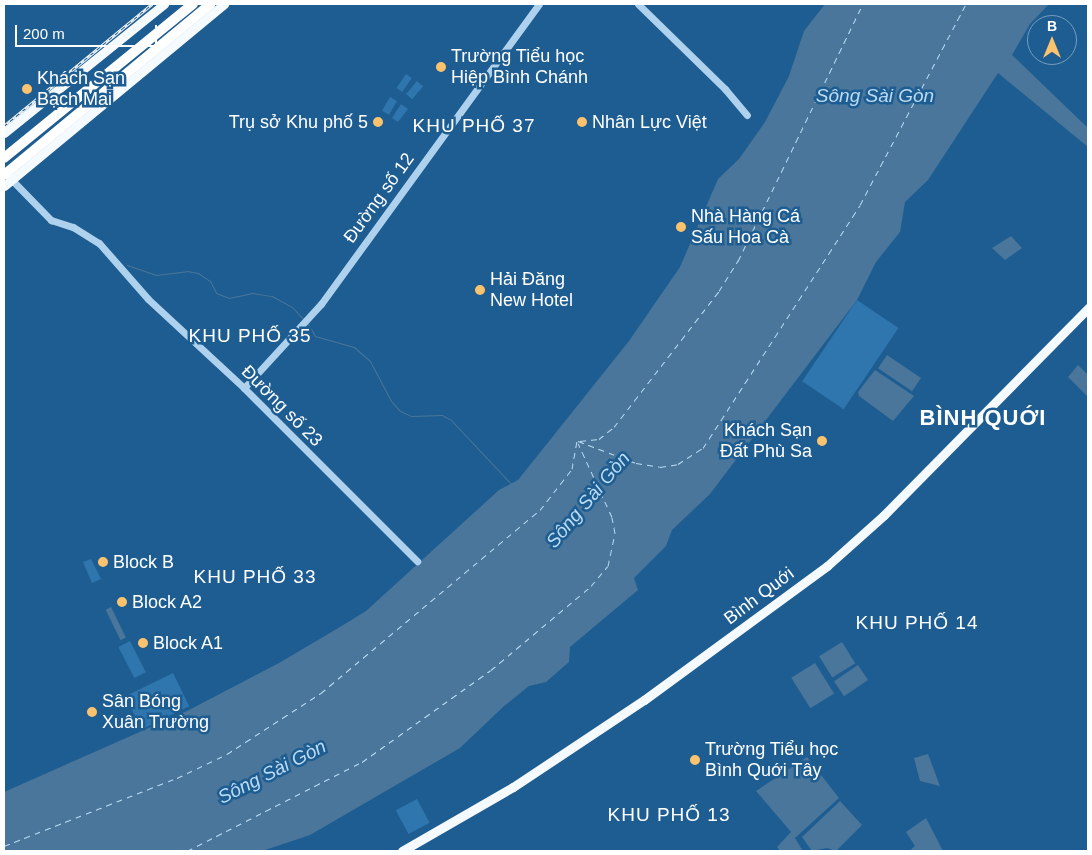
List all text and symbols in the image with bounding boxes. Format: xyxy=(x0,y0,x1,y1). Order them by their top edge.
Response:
scale bar xyxy=(18,15,160,47)
north arrow xyxy=(1027,15,1077,65)
text: B xyxy=(1047,18,1057,34)
text: 200 m xyxy=(23,25,65,42)
place label: Trường Tiểu học Hiệp Bình Chánh xyxy=(451,46,588,88)
marker: Trường Tiểu học Hiệp Bình Chánh xyxy=(435,61,447,73)
place label: Khách Sạn Bạch Mai xyxy=(37,68,125,110)
marker: Khách Sạn Bạch Mai xyxy=(21,83,33,95)
water label: Sông Sài Gòn xyxy=(816,85,934,107)
place label: Trụ sở Khu phố 5 xyxy=(229,111,368,133)
place label: Nhân Lực Việt xyxy=(592,111,707,133)
district label: KHU PHỐ 37 xyxy=(411,115,537,137)
marker: Trụ sở Khu phố 5 xyxy=(372,116,384,128)
marker: Nhân Lực Việt xyxy=(576,116,588,128)
street label: Đường số 12 xyxy=(339,149,419,247)
place label: Nhà Hàng Cá Sấu Hoa Cà xyxy=(691,206,800,248)
marker: Nhà Hàng Cá Sấu Hoa Cà xyxy=(675,221,687,233)
place label: Hải Đăng New Hotel xyxy=(490,269,573,312)
marker: Hải Đăng New Hotel xyxy=(474,284,486,296)
district label: KHU PHỐ 35 xyxy=(187,325,313,347)
street label: Đường số 23 xyxy=(237,361,327,451)
district label: BÌNH QUỚI xyxy=(918,405,1048,431)
place label: Khách Sạn Đất Phù Sa xyxy=(720,420,812,462)
marker: Khách Sạn Đất Phù Sa xyxy=(816,435,828,447)
water label: Sông Sài Gòn xyxy=(541,447,635,553)
place label: Block B xyxy=(113,551,174,573)
marker: Block B xyxy=(97,556,109,568)
street label: Bình Quới xyxy=(720,563,798,629)
district label: KHU PHỐ 33 xyxy=(192,566,318,588)
place label: Block A2 xyxy=(132,591,203,613)
marker: Block A2 xyxy=(116,596,128,608)
district label: KHU PHỐ 14 xyxy=(854,612,980,634)
place label: Block A1 xyxy=(153,632,224,654)
marker: Block A1 xyxy=(137,637,149,649)
place label: Sân Bóng Xuân Trường xyxy=(102,691,209,734)
marker: Sân Bóng Xuân Trường xyxy=(86,706,98,718)
water label: Sông Sài Gòn xyxy=(214,735,330,809)
place label: Trường Tiểu học Bình Quới Tây xyxy=(705,739,839,782)
marker: Trường Tiểu học Bình Quới Tây xyxy=(689,754,701,766)
district label: KHU PHỐ 13 xyxy=(606,804,732,826)

